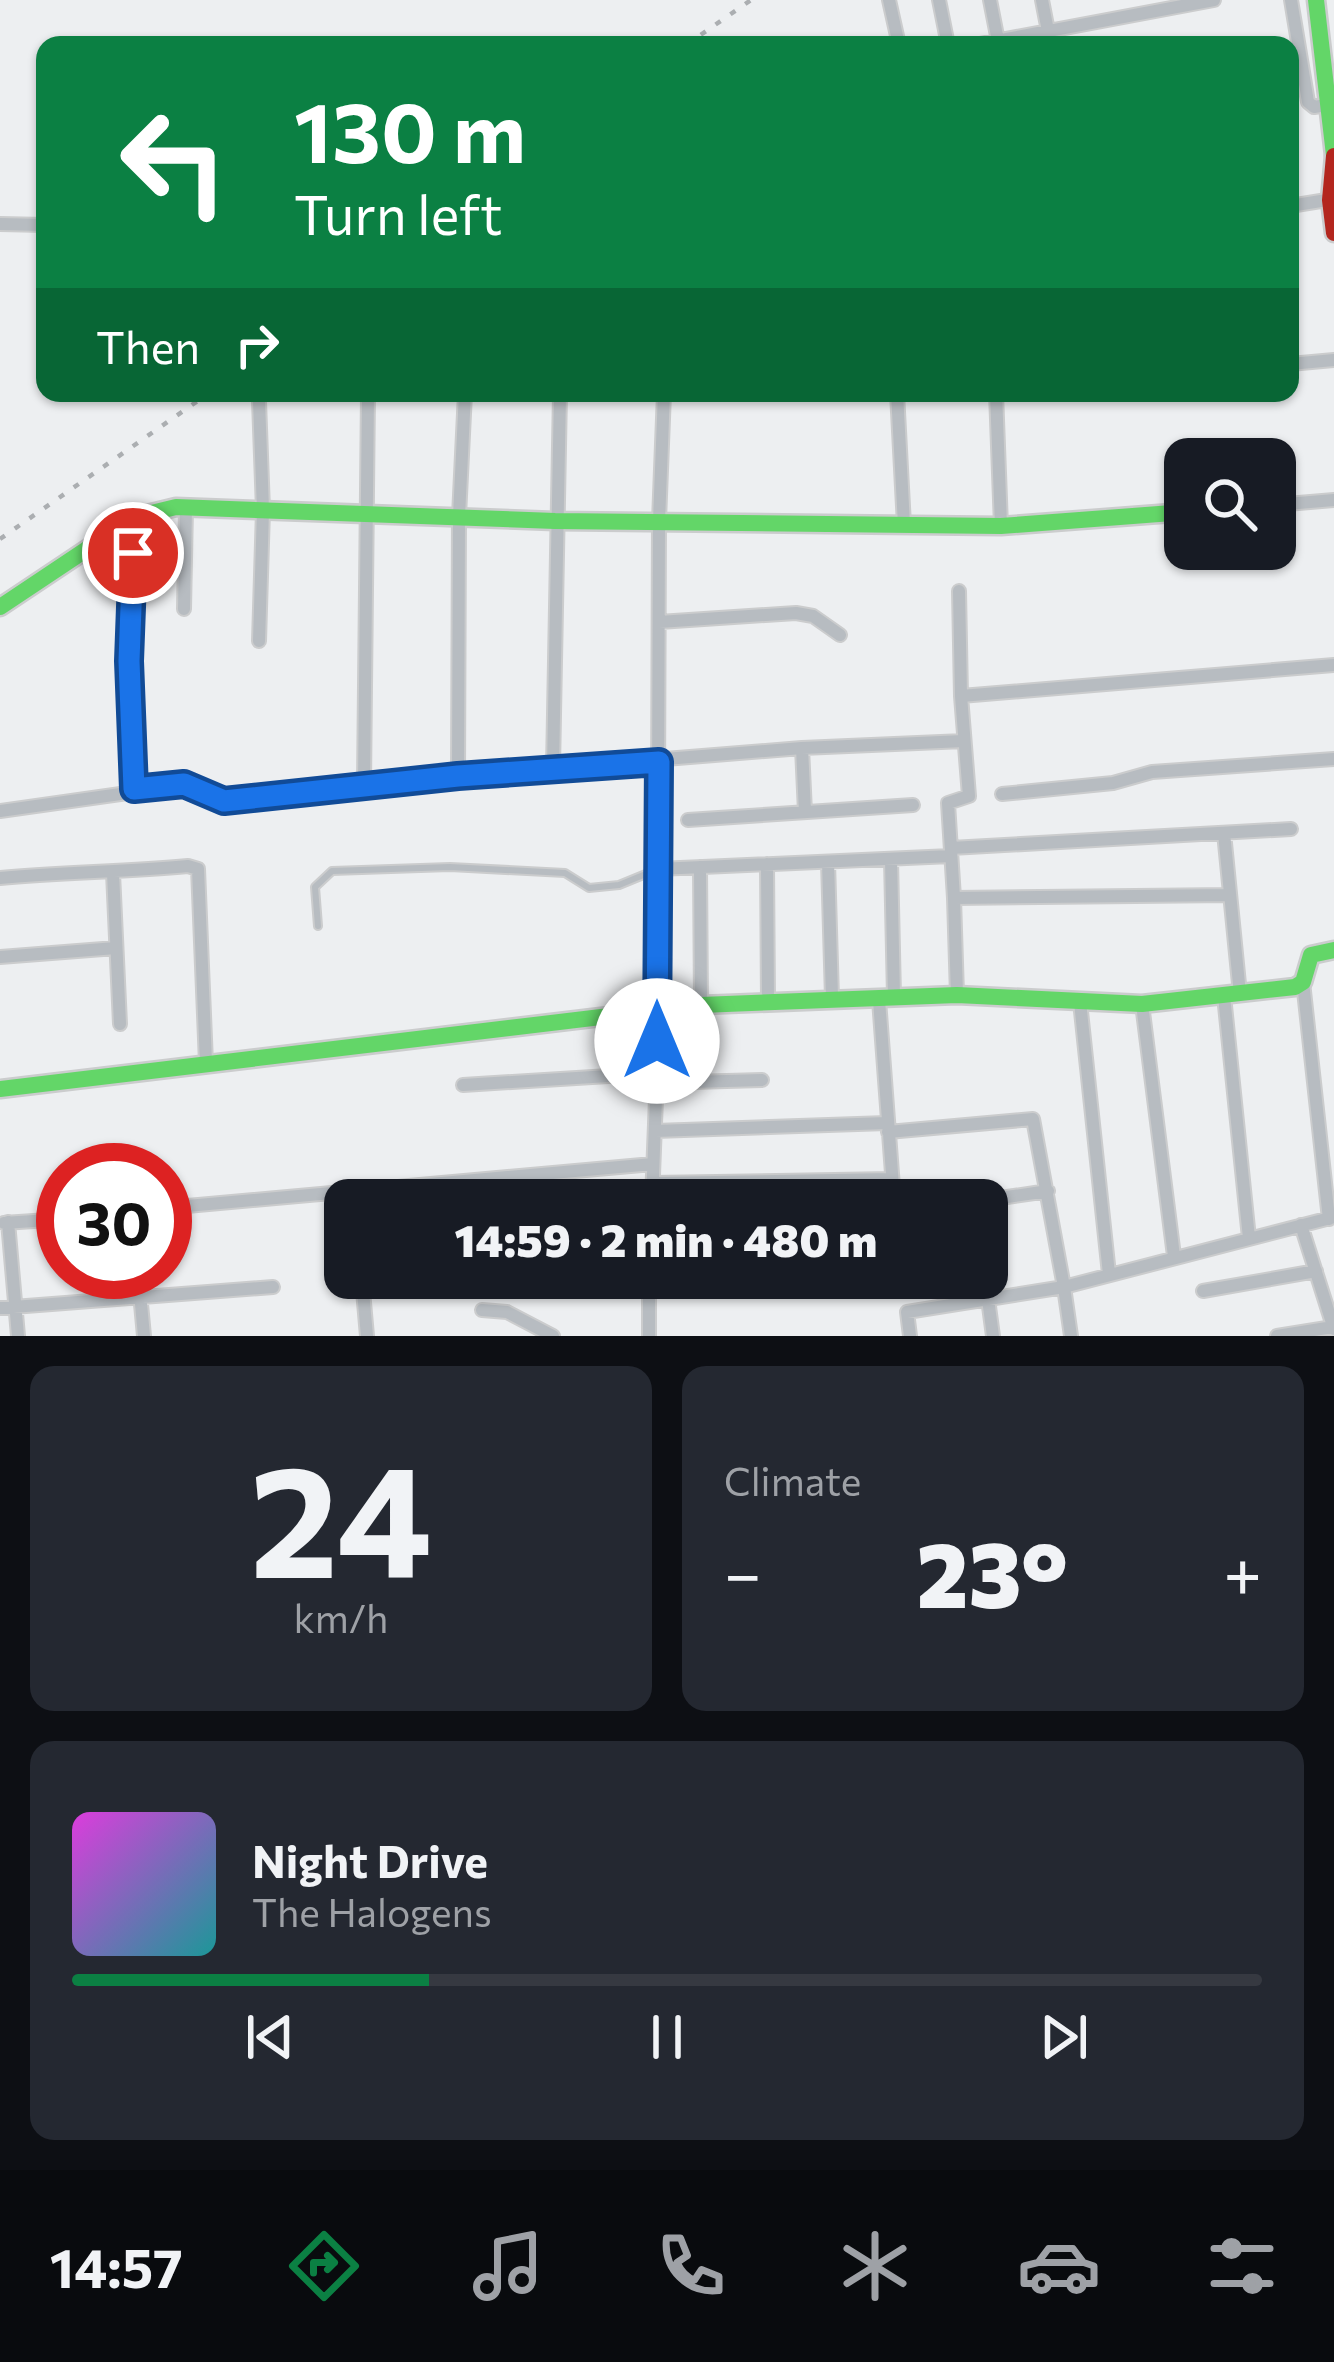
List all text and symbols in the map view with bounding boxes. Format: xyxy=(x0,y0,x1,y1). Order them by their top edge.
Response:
text: 130 m xyxy=(294,78,526,180)
icon: left xyxy=(96,84,252,240)
text: Turn left xyxy=(294,180,502,246)
icon: right xyxy=(224,312,290,378)
text: Then xyxy=(96,318,200,373)
map controls xyxy=(1164,438,1296,570)
button: search xyxy=(1164,438,1296,570)
pin xyxy=(82,502,184,604)
icon: arrive xyxy=(100,520,166,586)
position arrow xyxy=(594,978,720,1104)
speed limit sign: 30 xyxy=(36,1143,192,1299)
text: 14:59 · 2 min · 480 m xyxy=(455,1211,877,1266)
text: 24 xyxy=(250,1419,432,1610)
text: Climate xyxy=(724,1456,861,1504)
text: 23° xyxy=(917,1516,1068,1627)
text: − xyxy=(724,1531,762,1612)
text: + xyxy=(1223,1531,1262,1612)
text: km/h xyxy=(294,1593,388,1641)
text: Night Drive xyxy=(252,1832,488,1887)
text: The Halogens xyxy=(252,1887,492,1935)
icon: previous xyxy=(237,2004,303,2070)
icon: pause xyxy=(634,2004,700,2070)
icon: next xyxy=(1031,2004,1097,2070)
icon: directions xyxy=(282,2224,366,2308)
icon: music xyxy=(466,2224,550,2308)
icon: phone xyxy=(649,2224,733,2308)
icon: climate xyxy=(833,2224,917,2308)
icon: car xyxy=(1017,2224,1101,2308)
icon: filters xyxy=(1200,2224,1284,2308)
text: 14:57 xyxy=(50,2233,183,2299)

